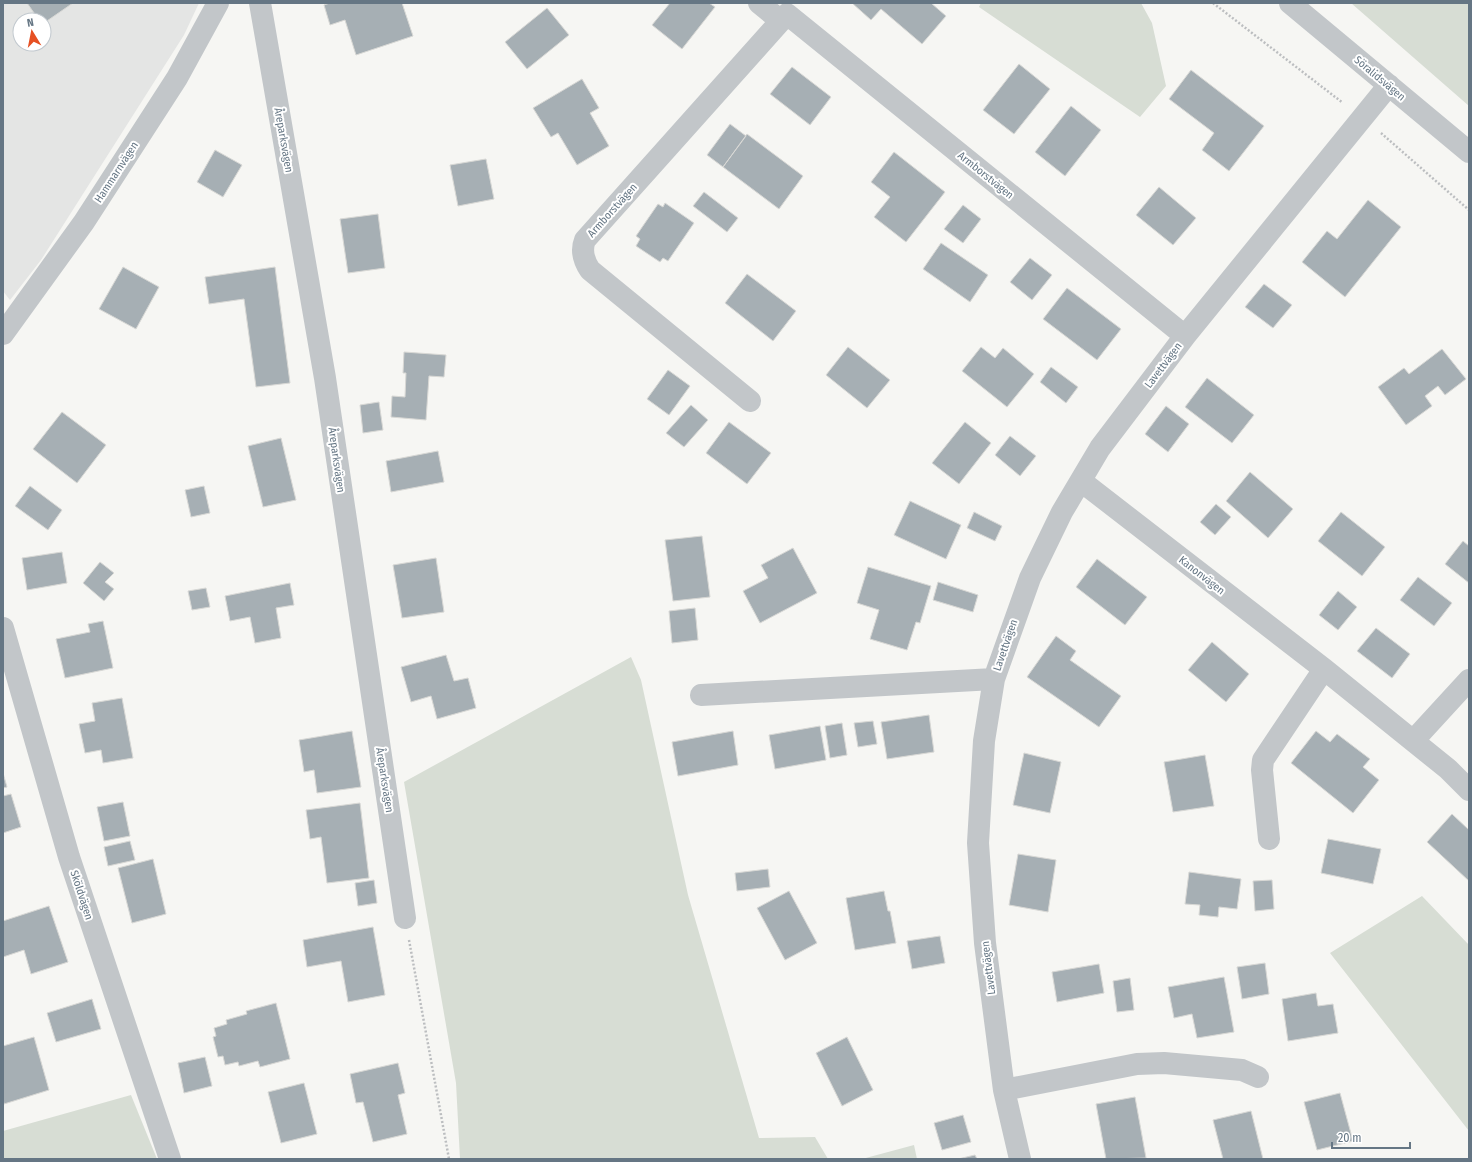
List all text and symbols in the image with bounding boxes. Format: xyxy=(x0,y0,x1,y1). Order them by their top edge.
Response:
north arrow xyxy=(12,12,52,52)
text: N xyxy=(26,16,35,30)
street label: Söralidsvägen xyxy=(1352,53,1408,103)
street label: Åreparksvägen xyxy=(271,106,297,174)
street label: Hammarnvägen xyxy=(92,139,141,205)
street label: Armborstvägen xyxy=(955,149,1016,202)
street label: Armborstvägen xyxy=(585,181,640,240)
street label: Lavettvägen xyxy=(1142,340,1185,391)
street label: Åreparksvägen xyxy=(326,427,348,493)
street label: Kanonvägen xyxy=(1176,553,1227,597)
street label: Lavettvägen xyxy=(991,618,1020,673)
street label: Åreparksvägen xyxy=(373,747,397,813)
street label: Sköldvägen xyxy=(67,869,96,922)
street label: Lavettvägen xyxy=(979,940,998,995)
scale bar xyxy=(1332,1124,1410,1150)
text: 20 m xyxy=(1338,1131,1362,1145)

